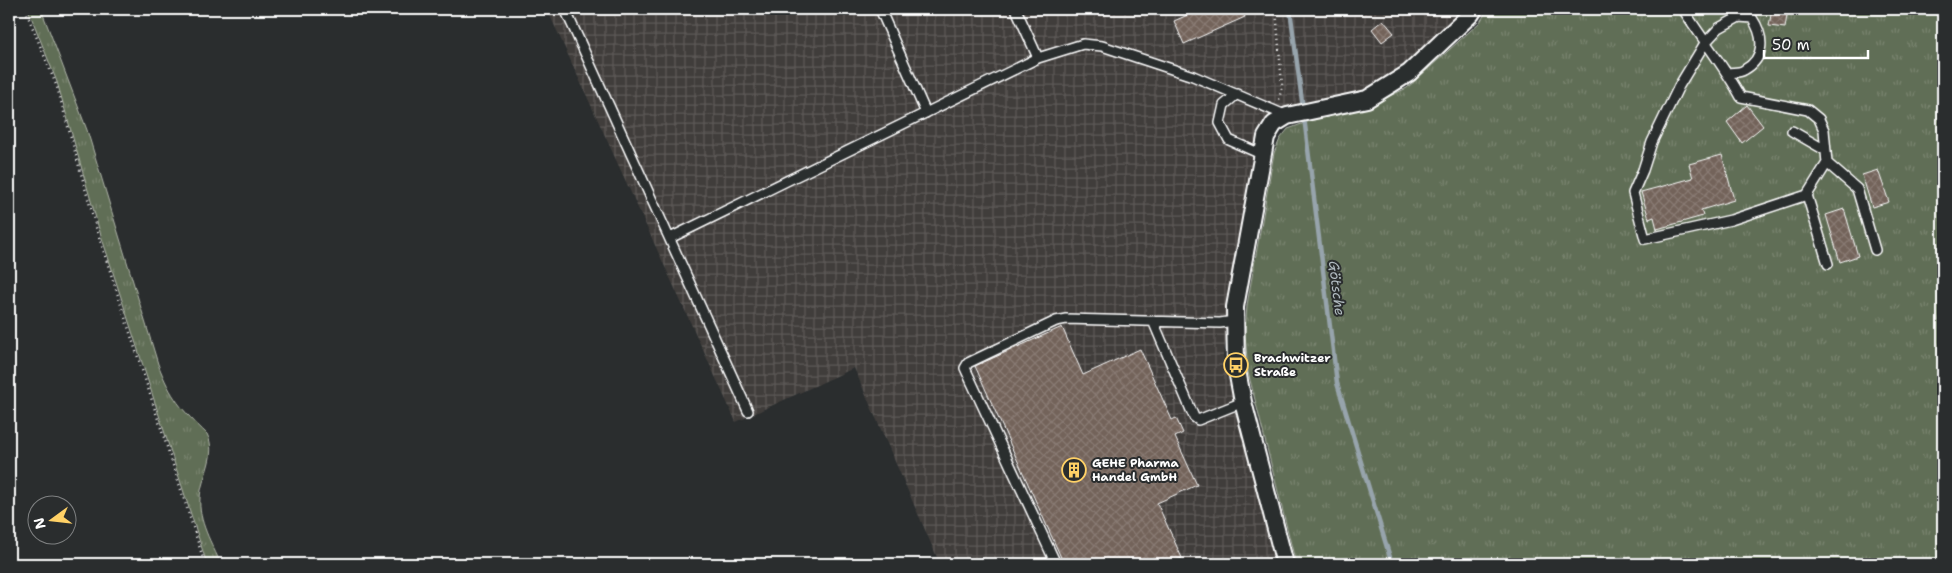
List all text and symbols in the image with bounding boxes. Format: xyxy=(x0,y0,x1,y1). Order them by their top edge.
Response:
scale bar xyxy=(1764,28,1868,60)
text: 50 m xyxy=(1772,35,1810,55)
water label: Götsche xyxy=(1325,260,1349,317)
place label: Brachwitzer Straße xyxy=(1254,350,1331,380)
bus stop icon: Brachwitzer Straße xyxy=(1223,352,1249,378)
place label: GEHE Pharma Handel GmbH xyxy=(1092,455,1180,485)
building icon: GEHE Pharma Handel GmbH xyxy=(1061,457,1087,483)
north arrow xyxy=(28,496,78,546)
text: N xyxy=(29,516,50,531)

